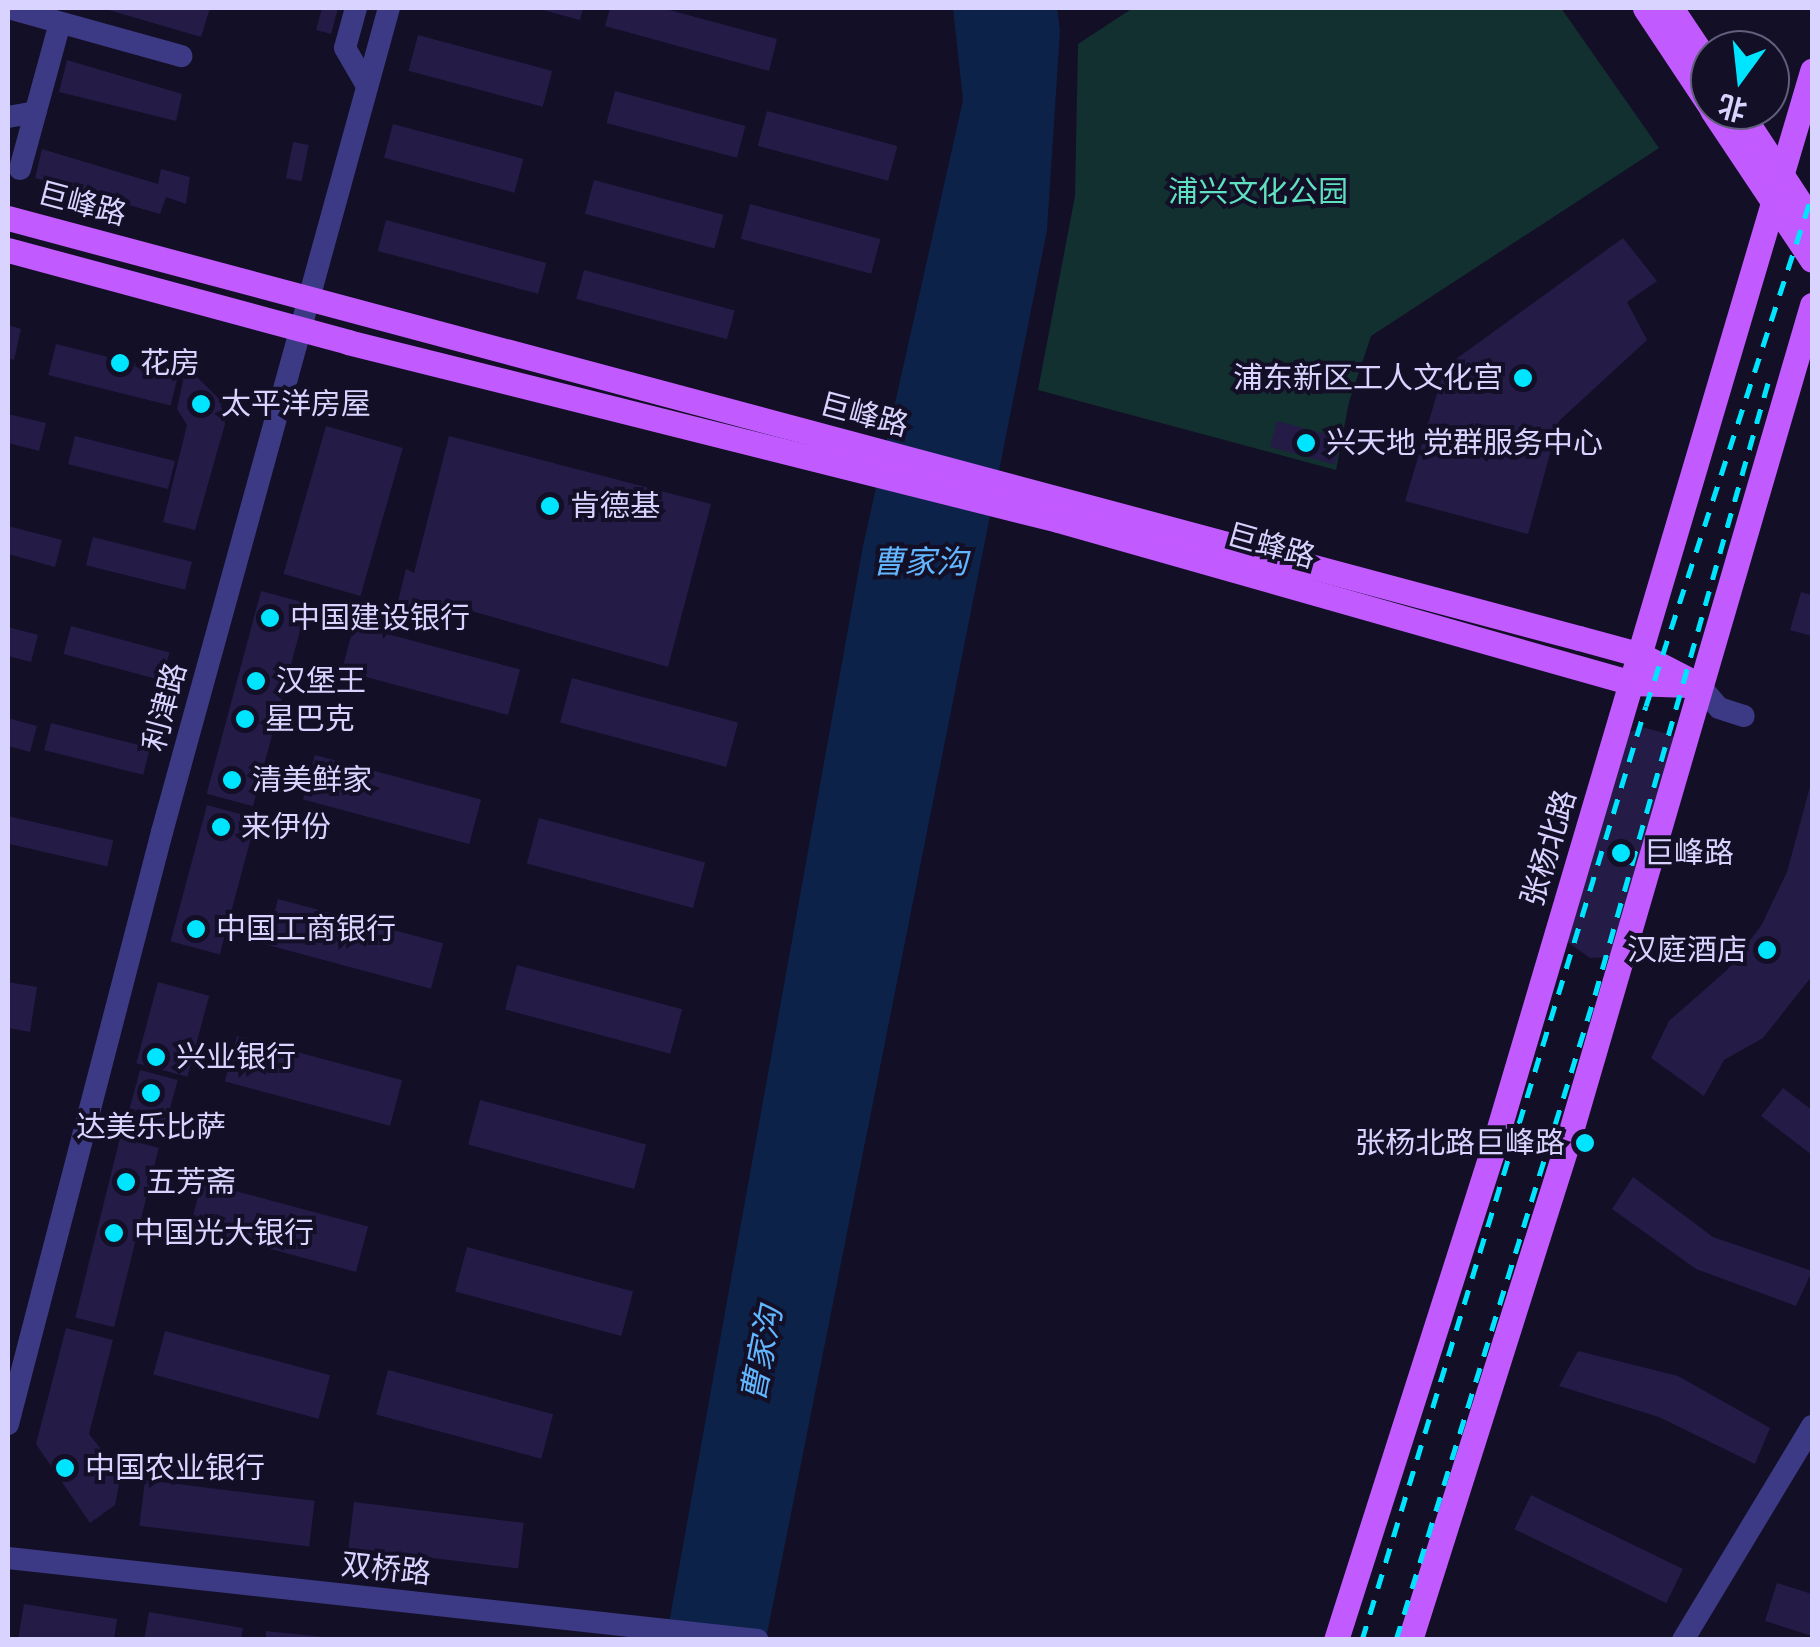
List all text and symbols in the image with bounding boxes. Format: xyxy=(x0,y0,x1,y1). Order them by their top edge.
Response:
north arrow xyxy=(1690,30,1790,130)
text: 北 xyxy=(1715,88,1750,127)
park label: 浦兴文化公园 xyxy=(1168,174,1348,210)
street label: 巨峰路 xyxy=(34,175,130,233)
place label: 花房 xyxy=(140,345,200,381)
marker: 花房 xyxy=(109,352,131,374)
place label: 浦东新区工人文化宫 xyxy=(1233,360,1503,396)
marker: 浦东新区工人文化宫 xyxy=(1512,367,1534,389)
place label: 太平洋房屋 xyxy=(221,386,371,422)
street label: 巨峰路 xyxy=(816,386,912,444)
marker: 太平洋房屋 xyxy=(190,393,212,415)
place label: 兴天地 党群服务中心 xyxy=(1326,425,1603,461)
marker: 兴天地 党群服务中心 xyxy=(1295,432,1317,454)
place label: 肯德基 xyxy=(570,488,660,524)
marker: 肯德基 xyxy=(539,495,561,517)
street label: 巨蜂路 xyxy=(1223,516,1319,576)
water label: 曹家沟 xyxy=(872,543,968,581)
place label: 中国建设银行 xyxy=(290,600,470,636)
marker: 中国建设银行 xyxy=(259,607,281,629)
street label: 利津路 xyxy=(136,659,194,755)
place label: 汉堡王 xyxy=(276,663,366,699)
marker: 汉堡王 xyxy=(245,670,267,692)
place label: 星巴克 xyxy=(265,701,355,737)
marker: 星巴克 xyxy=(234,708,256,730)
place label: 清美鲜家 xyxy=(252,762,372,798)
marker: 清美鲜家 xyxy=(221,769,243,791)
street label: 张杨北路 xyxy=(1514,785,1584,911)
place label: 来伊份 xyxy=(241,809,331,845)
marker: 来伊份 xyxy=(210,816,232,838)
place label: 巨峰路 xyxy=(1644,835,1734,871)
marker: 巨峰路 xyxy=(1608,840,1634,866)
place label: 中国工商银行 xyxy=(216,911,396,947)
marker: 中国工商银行 xyxy=(185,918,207,940)
place label: 汉庭酒店 xyxy=(1627,932,1747,968)
marker: 汉庭酒店 xyxy=(1756,939,1778,961)
place label: 兴业银行 xyxy=(176,1039,296,1075)
marker: 兴业银行 xyxy=(145,1046,167,1068)
marker: 达美乐比萨 xyxy=(140,1082,162,1104)
place label: 达美乐比萨 xyxy=(76,1109,226,1145)
place label: 张杨北路巨峰路 xyxy=(1355,1125,1565,1161)
marker: 张杨北路巨峰路 xyxy=(1574,1132,1596,1154)
place label: 五芳斋 xyxy=(146,1164,236,1200)
marker: 五芳斋 xyxy=(115,1171,137,1193)
place label: 中国光大银行 xyxy=(134,1215,314,1251)
marker: 中国光大银行 xyxy=(103,1222,125,1244)
water label: 曹家沟 xyxy=(734,1303,790,1405)
place label: 中国农业银行 xyxy=(85,1450,265,1486)
marker: 中国农业银行 xyxy=(54,1457,76,1479)
street label: 双桥路 xyxy=(339,1546,433,1592)

